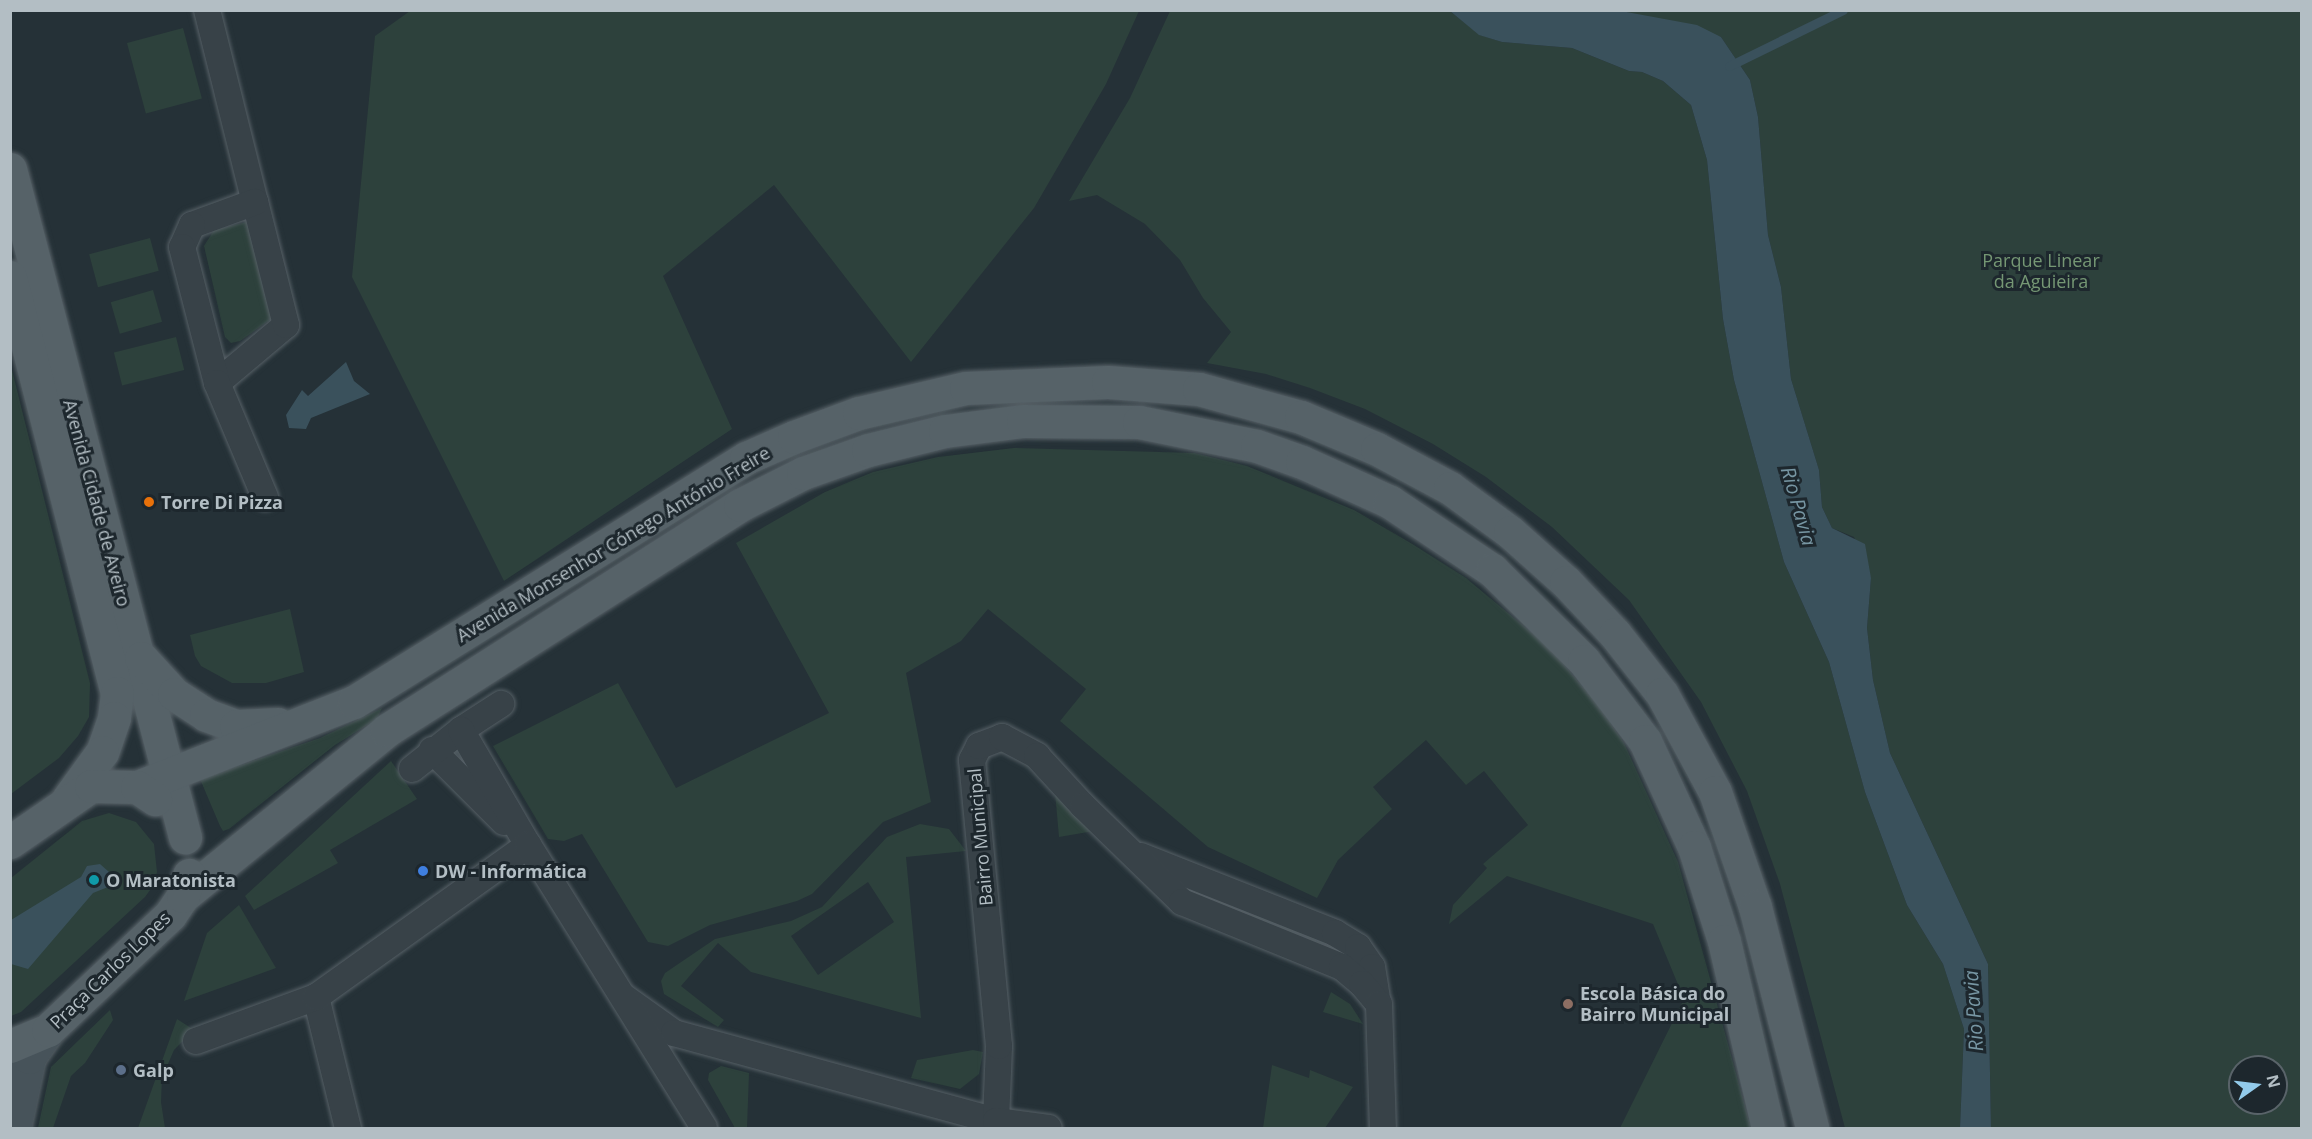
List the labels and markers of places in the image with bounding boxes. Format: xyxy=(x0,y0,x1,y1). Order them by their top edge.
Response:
place label: Torre Di Pizza xyxy=(161,491,283,513)
marker: Torre Di Pizza xyxy=(142,495,156,509)
place label: DW - Informática xyxy=(435,860,587,882)
marker: DW - Informática xyxy=(416,864,430,878)
place label: O Maratonista xyxy=(106,869,236,891)
marker: O Maratonista xyxy=(87,873,101,887)
place label: Escola Básica do Bairro Municipal xyxy=(1580,983,1729,1026)
marker: Escola Básica do Bairro Municipal xyxy=(1561,997,1575,1011)
place label: Galp xyxy=(133,1059,174,1081)
marker: Galp xyxy=(114,1063,128,1077)

